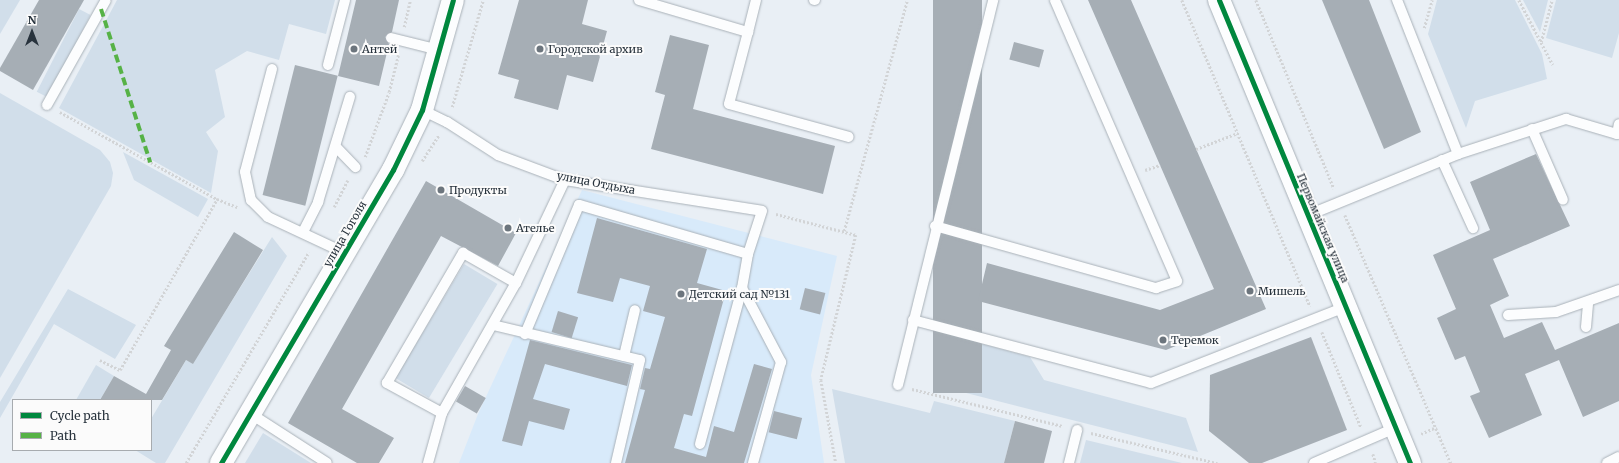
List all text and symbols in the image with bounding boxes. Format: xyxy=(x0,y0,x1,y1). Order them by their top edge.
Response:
north arrow xyxy=(12,12,52,52)
text: N xyxy=(28,13,36,27)
place label: Антей xyxy=(362,42,397,56)
place label: Городской архив xyxy=(548,42,643,56)
marker: Антей xyxy=(349,44,359,54)
marker: Городской архив xyxy=(535,44,545,54)
street label: улица Отдыха xyxy=(556,169,636,197)
street label: Первомайская улица xyxy=(1294,171,1352,285)
place label: Продукты xyxy=(449,183,507,197)
marker: Продукты xyxy=(436,185,446,195)
street label: улица Гоголя xyxy=(321,199,369,269)
place label: Ателье xyxy=(516,221,554,235)
marker: Ателье xyxy=(503,223,513,233)
place label: Мишель xyxy=(1258,284,1305,298)
marker: Мишель xyxy=(1245,286,1255,296)
place label: Детский сад №131 xyxy=(689,287,790,301)
marker: Детский сад №131 xyxy=(676,289,686,299)
place label: Теремок xyxy=(1171,333,1219,347)
marker: Теремок xyxy=(1158,335,1168,345)
legend xyxy=(12,399,152,451)
text: Cycle path xyxy=(50,408,110,423)
text: Path xyxy=(50,428,76,443)

